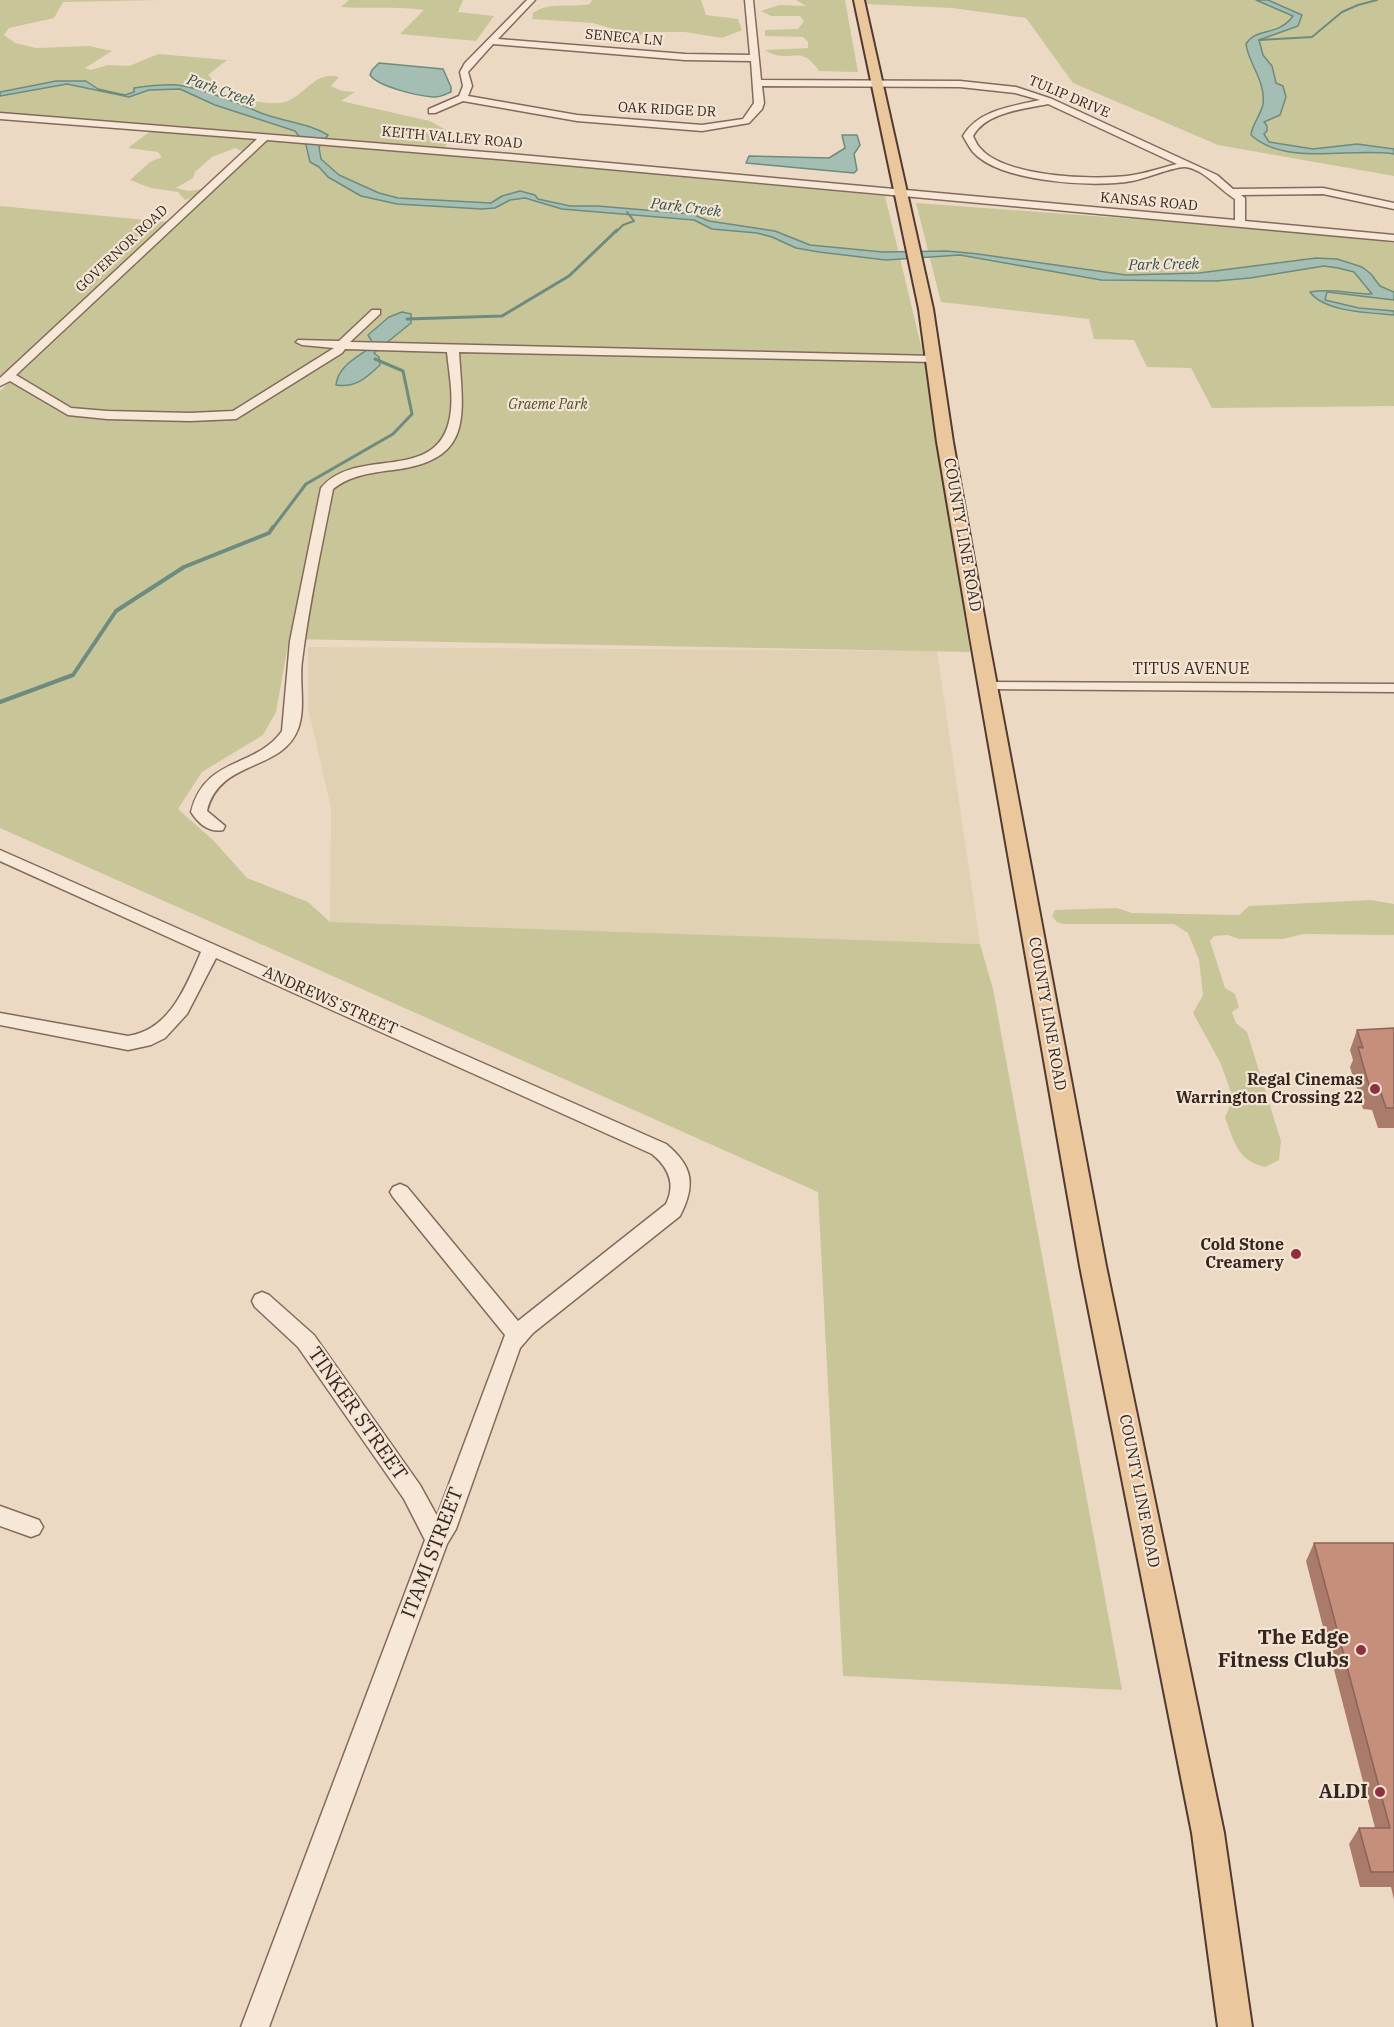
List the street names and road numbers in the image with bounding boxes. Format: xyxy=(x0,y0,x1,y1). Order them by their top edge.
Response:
street label: SENECA LN xyxy=(584,26,664,50)
street label: TULIP DRIVE xyxy=(1026,72,1112,122)
street label: OAK RIDGE DR xyxy=(617,99,717,121)
street label: KEITH VALLEY ROAD xyxy=(381,123,523,153)
street label: KANSAS ROAD xyxy=(1099,189,1199,215)
street label: GOVERNOR ROAD xyxy=(72,202,172,296)
street label: COUNTY LINE ROAD xyxy=(939,457,985,613)
street label: TITUS AVENUE xyxy=(1133,659,1249,679)
street label: COUNTY LINE ROAD xyxy=(1024,936,1070,1092)
street label: ANDREWS STREET xyxy=(260,963,400,1039)
street label: TINKER STREET xyxy=(302,1343,412,1485)
street label: COUNTY LINE ROAD xyxy=(1115,1413,1163,1569)
street label: ITAMI STREET xyxy=(397,1484,469,1622)

